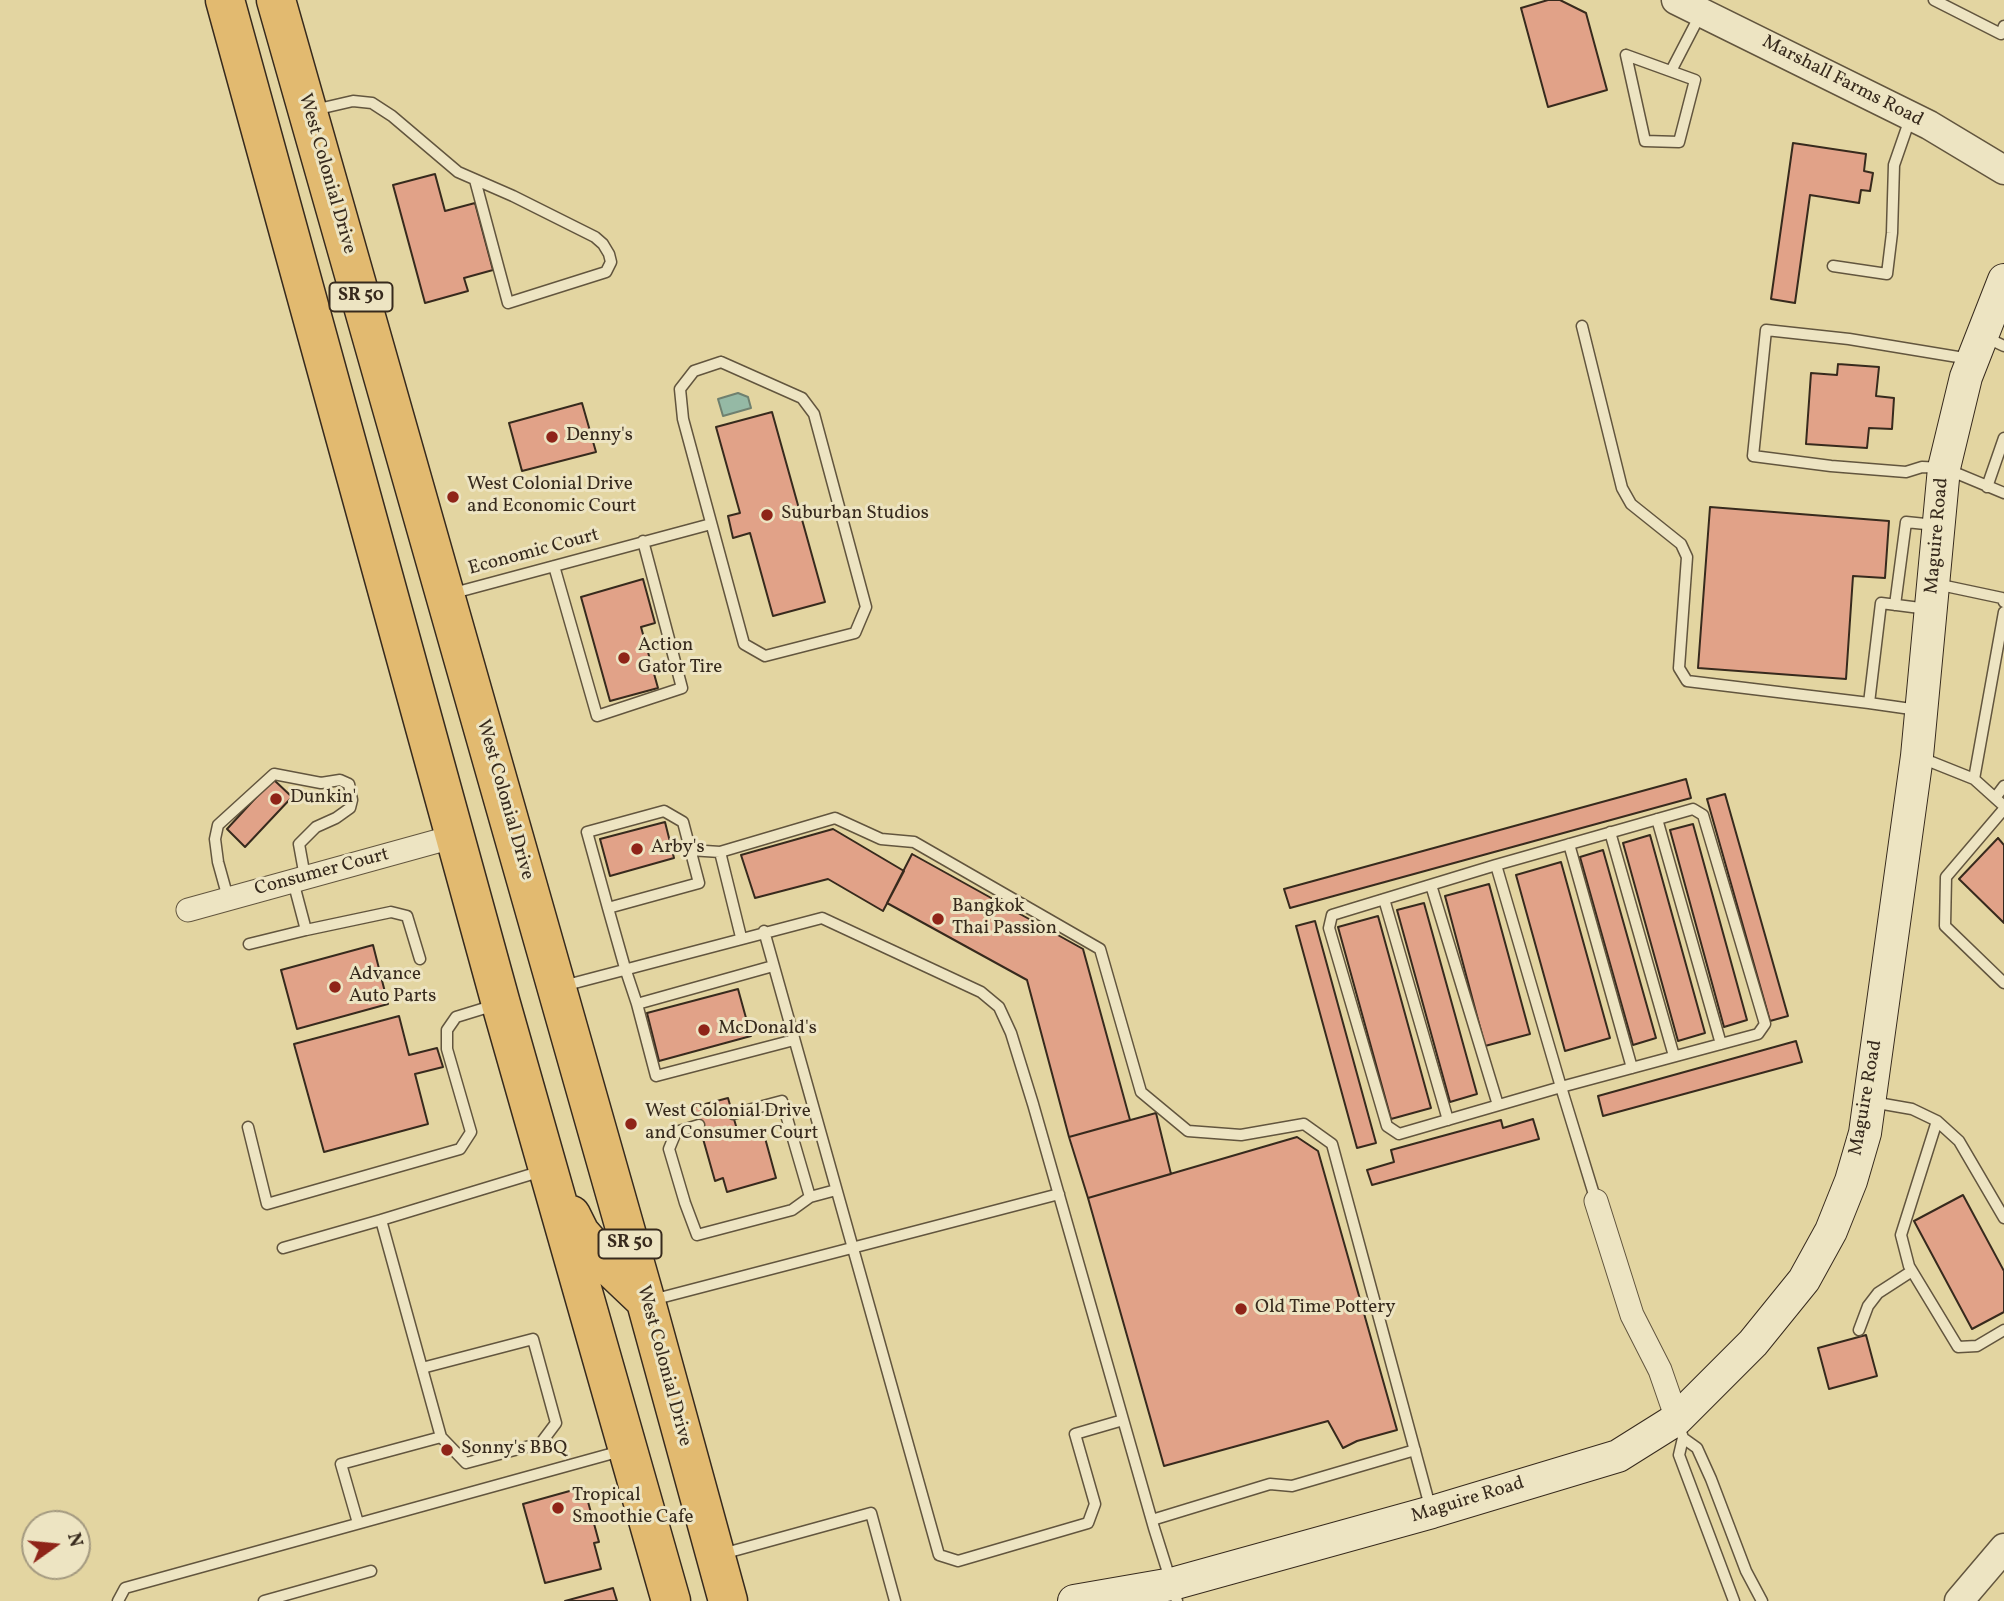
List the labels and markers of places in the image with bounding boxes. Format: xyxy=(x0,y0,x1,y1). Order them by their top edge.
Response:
place label: Denny's xyxy=(566,426,633,448)
marker: Denny's xyxy=(544,429,560,445)
place label: West Colonial Drive and Economic Court xyxy=(467,475,636,519)
marker: West Colonial Drive and Economic Court xyxy=(445,489,461,505)
place label: Suburban Studios xyxy=(781,504,929,526)
marker: Suburban Studios xyxy=(759,507,775,523)
place label: Action Gator Tire xyxy=(638,636,722,680)
marker: Action Gator Tire xyxy=(616,650,632,666)
place label: Dunkin' xyxy=(290,788,356,810)
marker: Dunkin' xyxy=(268,791,284,807)
place label: Arby's xyxy=(651,838,705,860)
marker: Arby's xyxy=(629,841,645,857)
place label: Bangkok Thai Passion xyxy=(952,897,1057,941)
marker: Bangkok Thai Passion xyxy=(930,911,946,927)
place label: Advance Auto Parts xyxy=(349,965,436,1009)
marker: Advance Auto Parts xyxy=(327,979,343,995)
place label: McDonald's xyxy=(718,1019,817,1041)
marker: McDonald's xyxy=(696,1022,712,1038)
place label: West Colonial Drive and Consumer Court xyxy=(645,1102,818,1146)
marker: West Colonial Drive and Consumer Court xyxy=(623,1116,639,1132)
place label: Old Time Pottery xyxy=(1255,1298,1396,1320)
marker: Old Time Pottery xyxy=(1233,1301,1249,1317)
place label: Sonny's BBQ xyxy=(461,1439,567,1461)
marker: Sonny's BBQ xyxy=(439,1442,455,1458)
place label: Tropical Smoothie Cafe xyxy=(572,1486,693,1530)
marker: Tropical Smoothie Cafe xyxy=(550,1500,566,1516)

